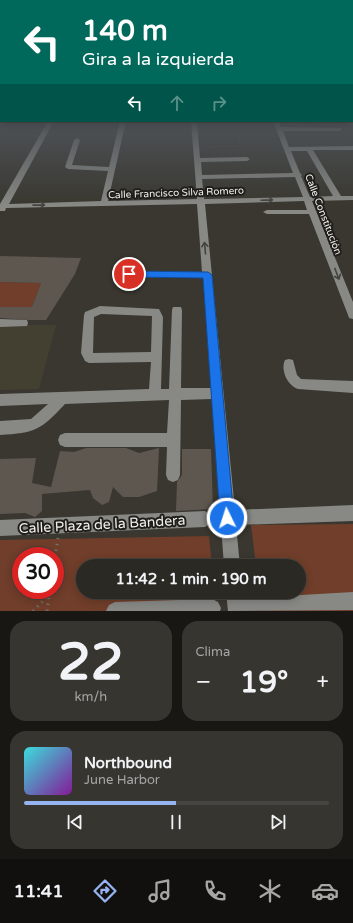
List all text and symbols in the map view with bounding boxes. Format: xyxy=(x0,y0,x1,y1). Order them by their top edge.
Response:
text: 140 m xyxy=(82,14,168,48)
icon: left xyxy=(16,16,68,68)
text: Gira a la izquierda xyxy=(82,48,234,70)
icon: left xyxy=(124,92,146,114)
icon: ahead xyxy=(166,92,188,114)
icon: right xyxy=(208,92,230,114)
street label: Calle Constitución xyxy=(302,172,344,257)
street label: Calle Francisco Silva Romero xyxy=(108,185,244,201)
one-way arrow xyxy=(260,196,273,203)
one-way arrow xyxy=(32,201,45,209)
one-way arrow xyxy=(202,242,209,255)
pin xyxy=(112,257,146,291)
icon: arrive xyxy=(118,263,140,285)
one-way arrow xyxy=(333,268,341,280)
position arrow xyxy=(206,497,248,539)
street label: Calle Plaza de la Bandera xyxy=(18,512,186,537)
speed limit sign: 30 xyxy=(12,547,64,599)
text: 11:42 · 1 min · 190 m xyxy=(116,570,266,588)
text: 22 xyxy=(58,631,123,694)
text: Clima xyxy=(196,644,230,660)
text: 19° xyxy=(239,664,288,701)
text: − xyxy=(196,669,211,695)
text: + xyxy=(317,669,329,695)
text: km/h xyxy=(74,689,107,705)
text: Northbound xyxy=(84,754,172,772)
text: June Harbor xyxy=(84,772,160,788)
icon: previous xyxy=(64,811,86,833)
icon: pause xyxy=(165,811,187,833)
icon: next xyxy=(267,811,289,833)
icon: directions xyxy=(91,877,119,905)
icon: music xyxy=(146,877,174,905)
icon: phone xyxy=(201,877,229,905)
icon: climate xyxy=(256,877,284,905)
icon: car xyxy=(311,877,339,905)
text: 11:41 xyxy=(14,880,63,902)

